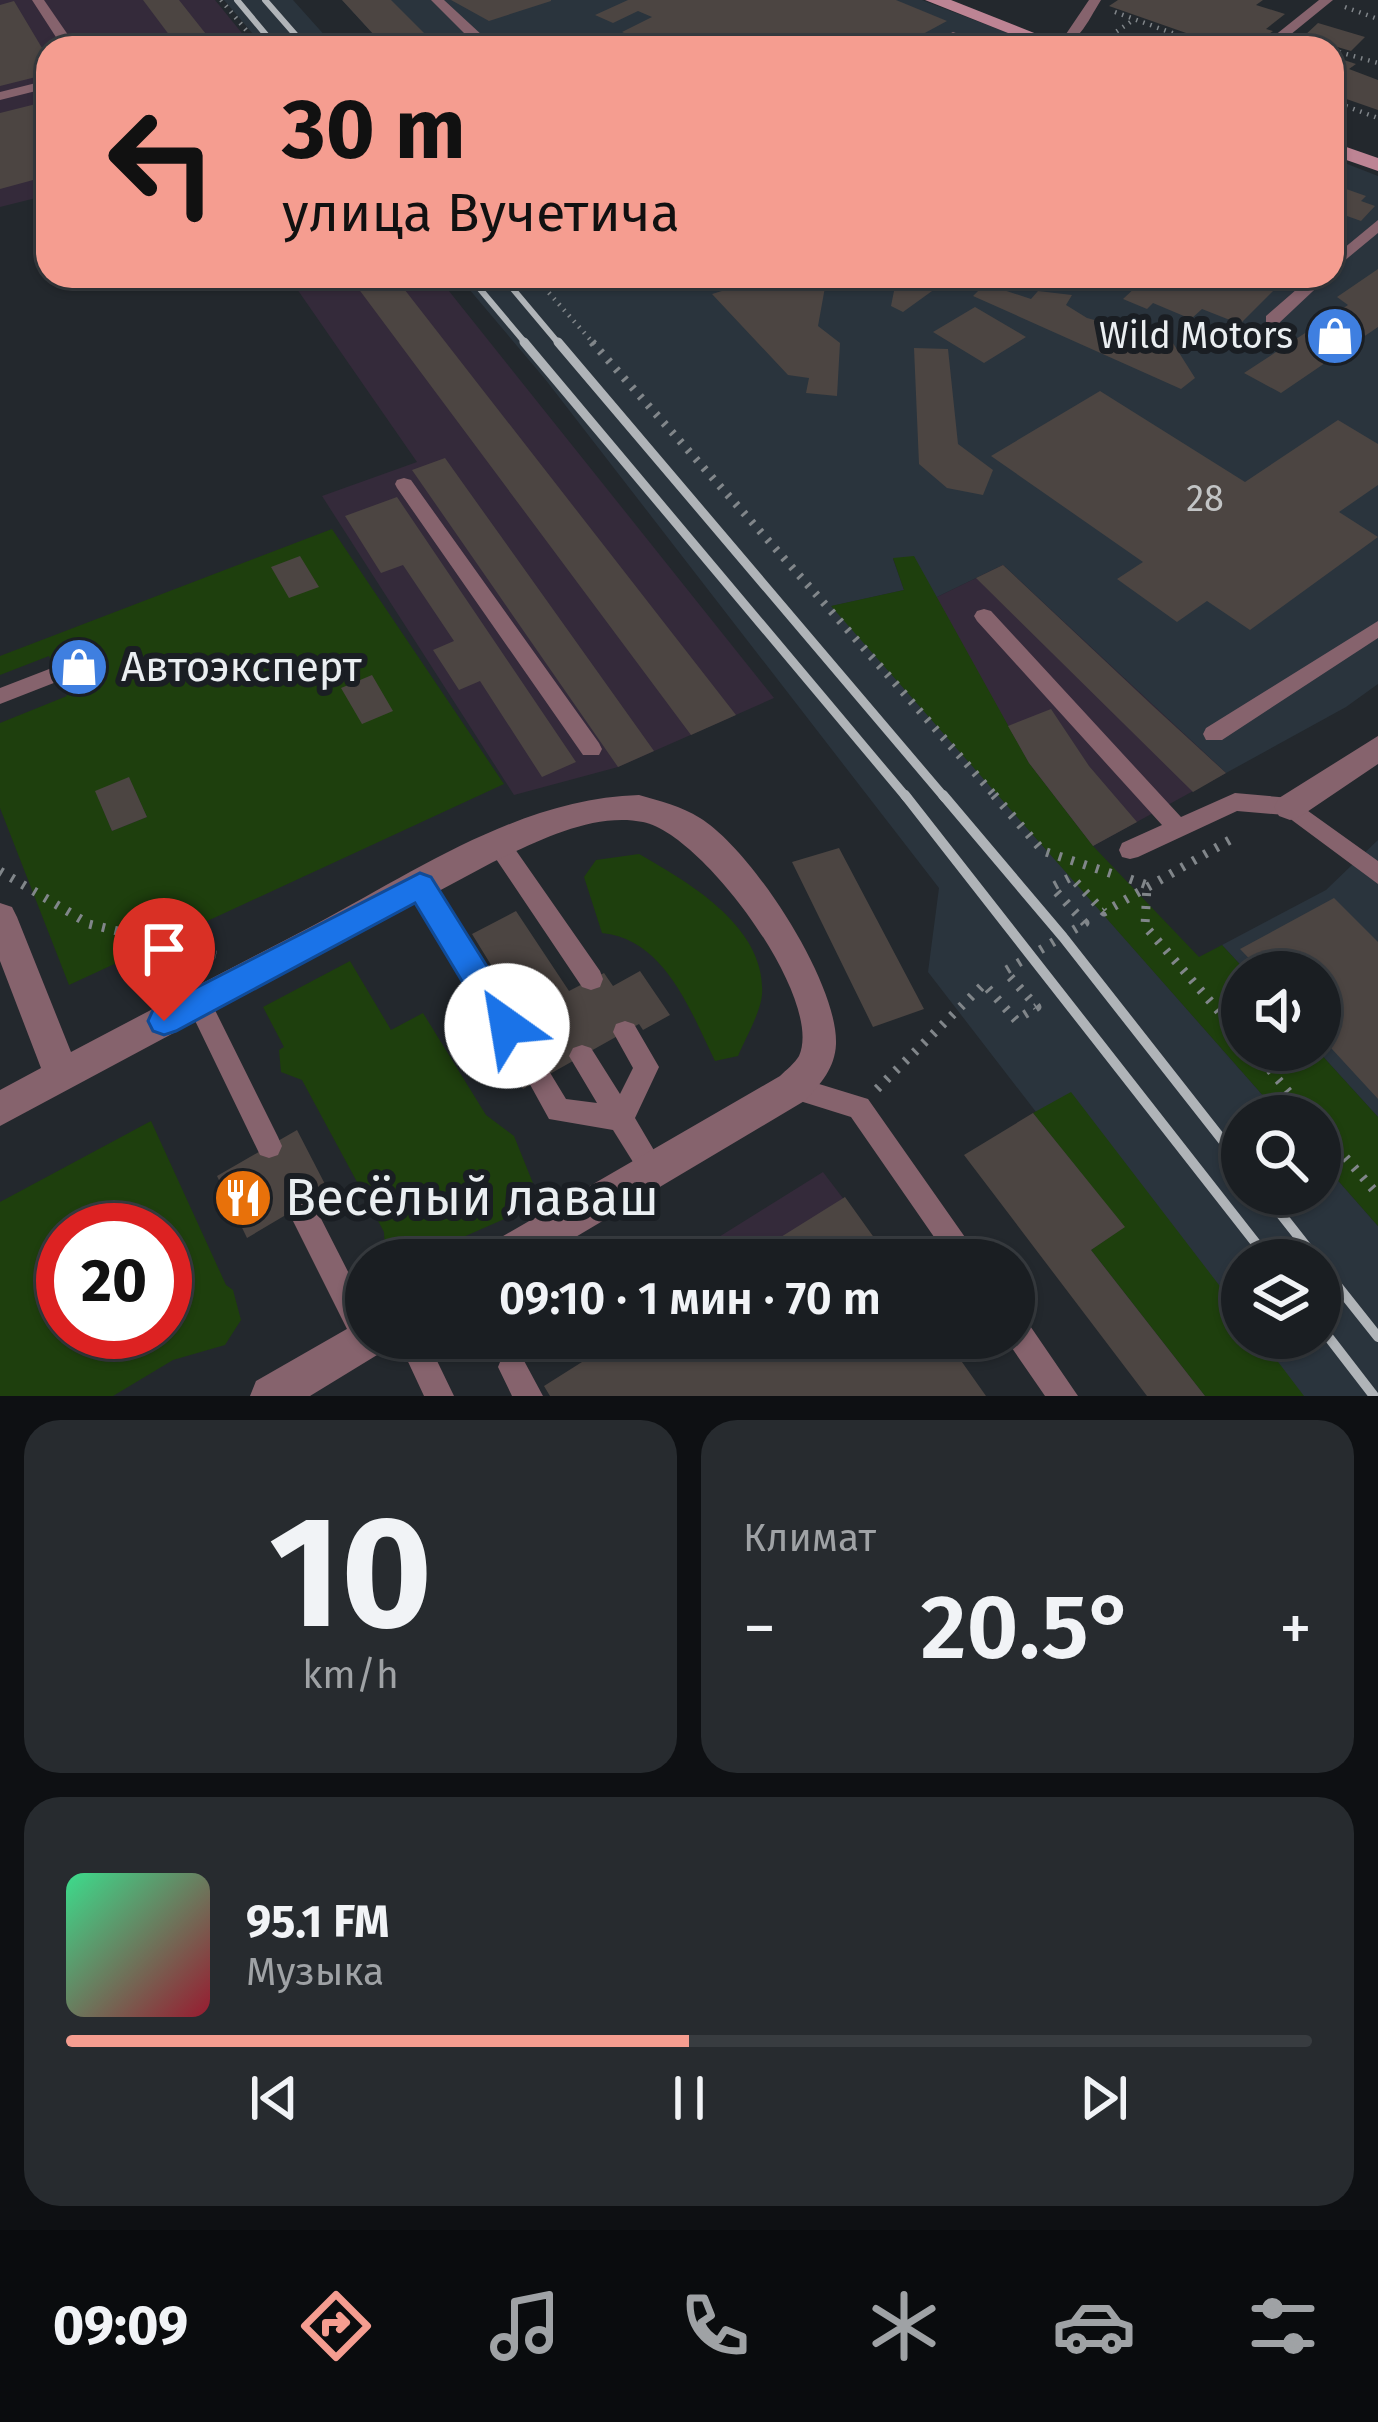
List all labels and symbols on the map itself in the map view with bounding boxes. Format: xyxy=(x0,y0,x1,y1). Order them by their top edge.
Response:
shop icon: Wild Motors xyxy=(1304,305,1366,367)
place label: Wild Motors xyxy=(1099,314,1293,358)
house number: 28 xyxy=(1186,477,1224,521)
shop icon: Автоэксперт xyxy=(48,636,110,698)
place label: Автоэксперт xyxy=(121,642,362,692)
pin xyxy=(113,898,215,1021)
position arrow xyxy=(444,963,570,1089)
restaurant icon: Весёлый лаваш xyxy=(212,1167,274,1229)
place label: Весёлый лаваш xyxy=(285,1167,659,1229)
speed limit sign: 20 xyxy=(36,1203,192,1359)

